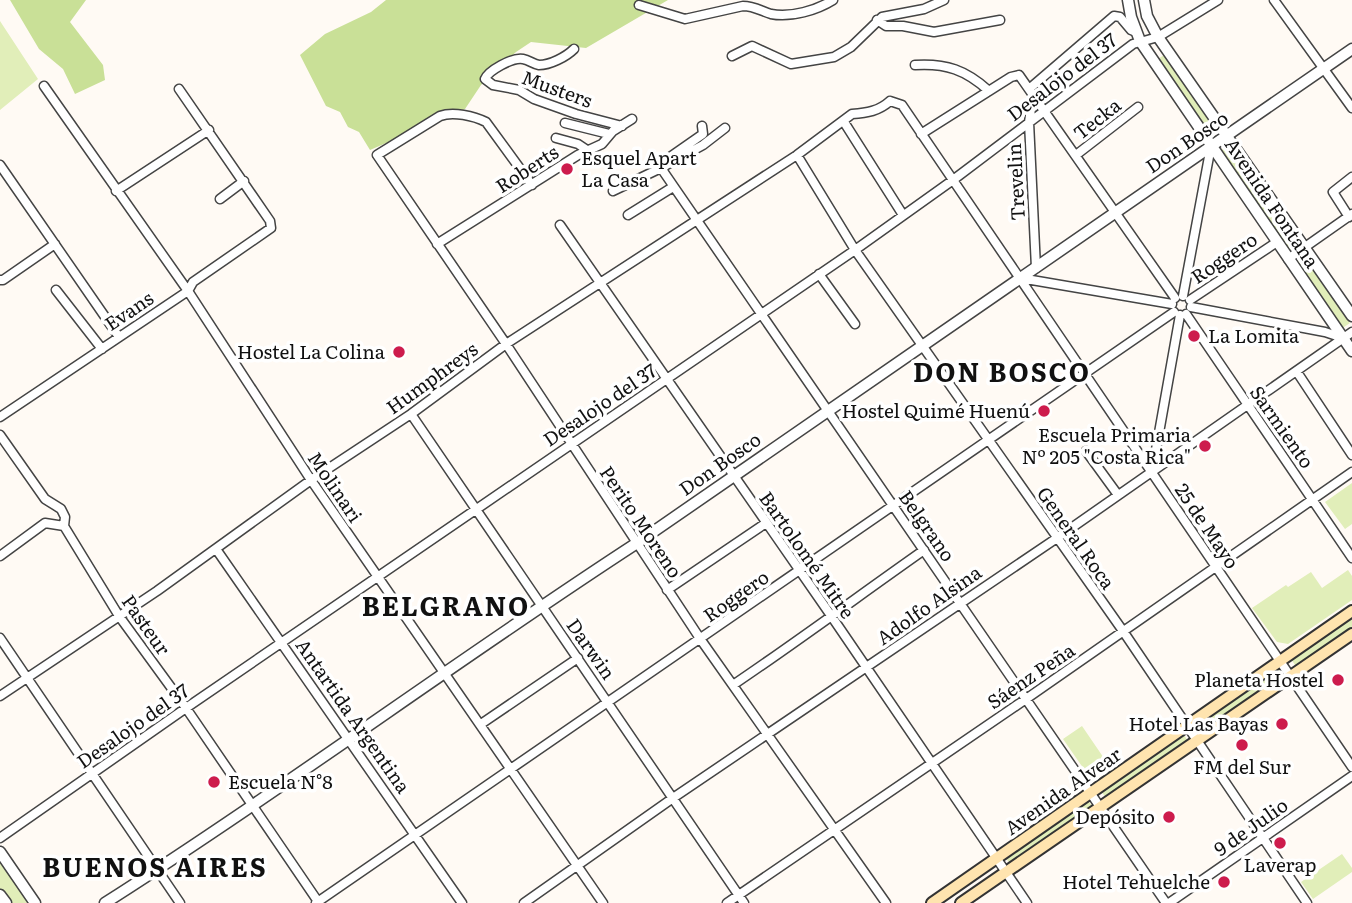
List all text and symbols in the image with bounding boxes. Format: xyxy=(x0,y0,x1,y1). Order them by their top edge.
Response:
street label: Desalojo del 37 xyxy=(1000,25,1123,127)
street label: Musters xyxy=(518,62,597,114)
street label: Tecka xyxy=(1067,90,1127,146)
street label: Don Bosco xyxy=(1139,103,1233,179)
street label: Avenida Fontana xyxy=(1219,132,1327,274)
street label: Roberts xyxy=(490,137,564,199)
place label: Esquel Apart La Casa xyxy=(581,143,697,193)
street label: Trevelin xyxy=(999,143,1031,222)
marker: Esquel Apart La Casa xyxy=(559,161,575,177)
street label: Roggero xyxy=(1185,225,1262,290)
street label: Evans xyxy=(98,283,159,337)
place label: La Lomita xyxy=(1208,321,1300,349)
marker: La Lomita xyxy=(1186,328,1202,344)
street label: Humphreys xyxy=(380,334,483,420)
place label: Hostel La Colina xyxy=(237,337,386,365)
marker: Hostel La Colina xyxy=(391,344,407,360)
district label: DON BOSCO xyxy=(913,351,1091,390)
street label: Desalojo del 37 xyxy=(537,356,662,453)
street label: Sarmiento xyxy=(1244,379,1322,474)
place label: Hostel Quimé Huenú xyxy=(841,396,1030,424)
marker: Hostel Quimé Huenú xyxy=(1036,403,1052,419)
place label: Escuela Primaria Nº 205 "Costa Rica" xyxy=(1022,420,1192,470)
street label: Don Bosco xyxy=(673,425,766,502)
marker: Escuela Primaria Nº 205 "Costa Rica" xyxy=(1197,438,1213,454)
street label: Molinari xyxy=(302,445,370,528)
street label: Perito Moreno xyxy=(594,460,690,583)
street label: 25 de Mayo xyxy=(1169,477,1247,574)
street label: General Roca xyxy=(1031,480,1123,595)
street label: Belgrano xyxy=(893,484,963,567)
street label: Bartolomé Mitre xyxy=(753,485,862,624)
street label: Adolfo Alsina xyxy=(870,557,987,651)
street label: Roggero xyxy=(697,562,774,628)
district label: BELGRANO xyxy=(362,585,530,624)
street label: Pasteur xyxy=(116,588,178,660)
street label: Darwin xyxy=(561,612,623,685)
street label: Antartida Argentina xyxy=(290,632,418,799)
street label: Sáenz Peña xyxy=(981,635,1081,715)
place label: Planeta Hostel xyxy=(1194,665,1324,693)
marker: Planeta Hostel xyxy=(1330,672,1346,688)
street label: Desalojo del 37 xyxy=(70,676,195,774)
place label: Hotel Las Bayas xyxy=(1129,709,1268,737)
marker: Hotel Las Bayas xyxy=(1274,716,1290,732)
marker: FM del Sur xyxy=(1234,737,1250,753)
street label: Avenida Alvear xyxy=(998,740,1126,841)
place label: FM del Sur xyxy=(1193,752,1291,780)
place label: Escuela N°8 xyxy=(228,767,333,795)
marker: Escuela N°8 xyxy=(206,774,222,790)
street label: 9 de Julio xyxy=(1208,790,1293,862)
place label: Depósito xyxy=(1075,802,1155,830)
marker: Depósito xyxy=(1161,809,1177,825)
marker: Laverap xyxy=(1272,835,1288,851)
district label: BUENOS AIRES xyxy=(42,846,268,885)
place label: Laverap xyxy=(1244,850,1316,878)
place label: Hotel Tehuelche xyxy=(1062,867,1210,895)
marker: Hotel Tehuelche xyxy=(1216,874,1232,890)

